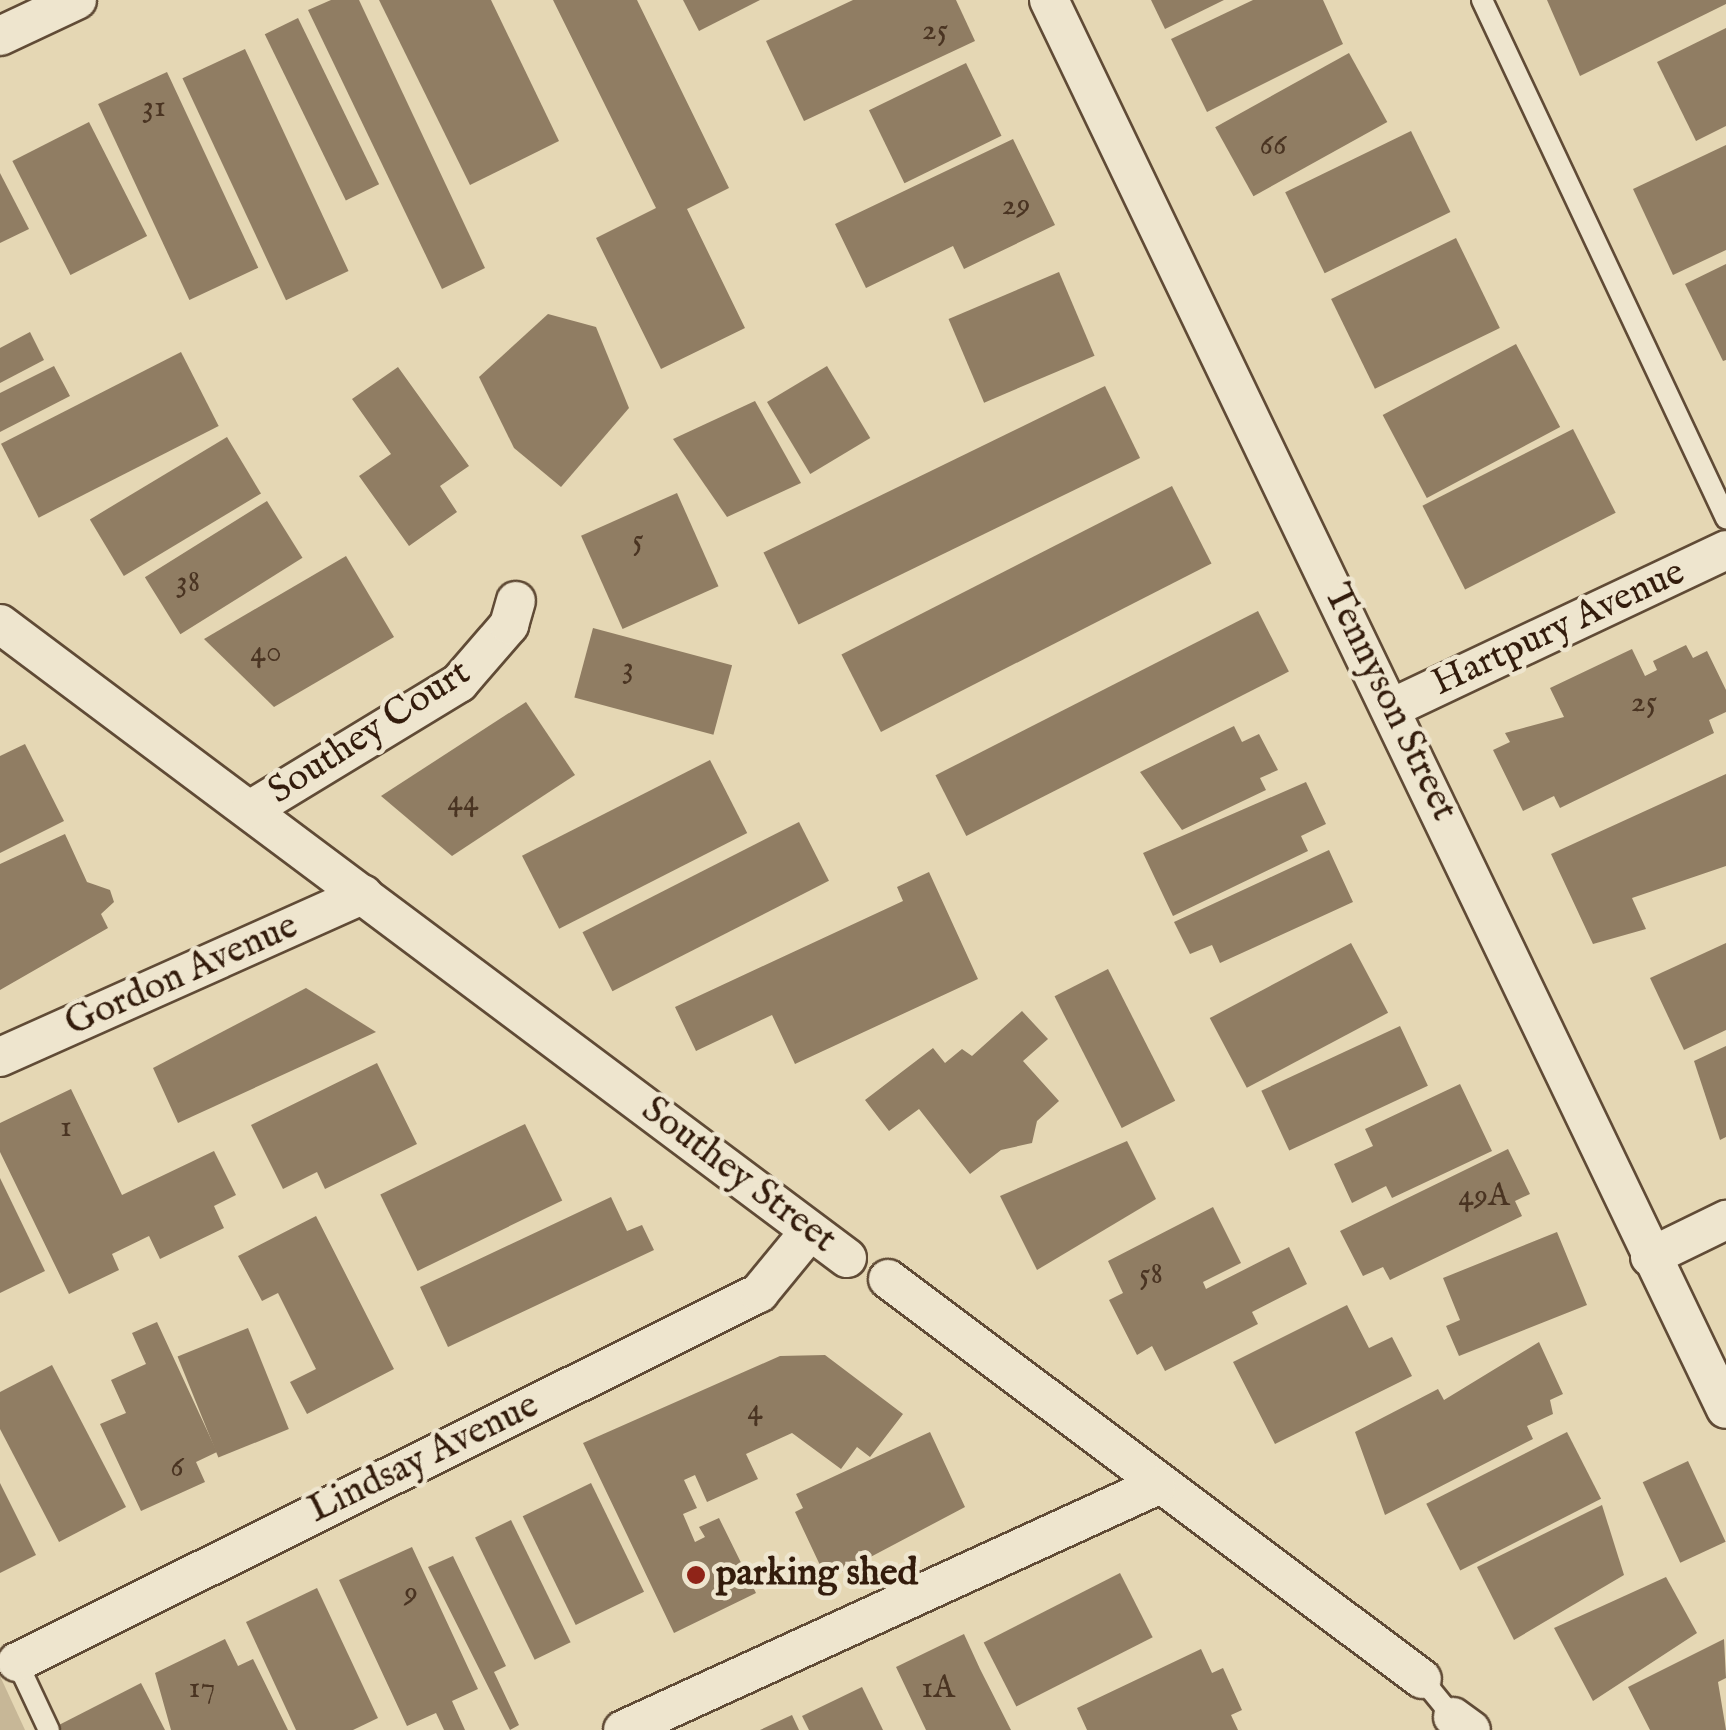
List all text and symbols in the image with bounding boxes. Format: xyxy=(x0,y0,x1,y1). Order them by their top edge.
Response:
house number: 25 xyxy=(922,12,948,50)
house number: 31 xyxy=(142,89,166,127)
house number: 66 xyxy=(1260,127,1286,165)
house number: 29 xyxy=(1002,187,1030,225)
house number: 5 xyxy=(632,522,644,560)
street label: Hartpury Avenue xyxy=(1426,551,1692,707)
house number: 38 xyxy=(176,564,200,602)
street label: Tennyson Street xyxy=(1312,577,1466,829)
house number: 40 xyxy=(250,634,282,672)
house number: 3 xyxy=(622,650,634,688)
street label: Southey Court xyxy=(261,651,479,815)
house number: 25 xyxy=(1631,684,1657,722)
house number: 44 xyxy=(447,783,479,821)
street label: Gordon Avenue xyxy=(59,904,305,1048)
street label: Southey Street xyxy=(632,1088,844,1264)
house number: 1 xyxy=(60,1109,72,1147)
house number: 49A xyxy=(1458,1178,1510,1216)
house number: 58 xyxy=(1139,1256,1163,1294)
street label: Lindsay Avenue xyxy=(302,1384,546,1534)
house number: 4 xyxy=(747,1392,763,1430)
house number: 6 xyxy=(170,1449,184,1487)
place label: parking shed xyxy=(716,1552,918,1598)
marker: parking shed xyxy=(685,1564,707,1586)
house number: 9 xyxy=(404,1575,418,1613)
house number: 17 xyxy=(189,1670,215,1708)
house number: 1A xyxy=(921,1670,955,1708)

